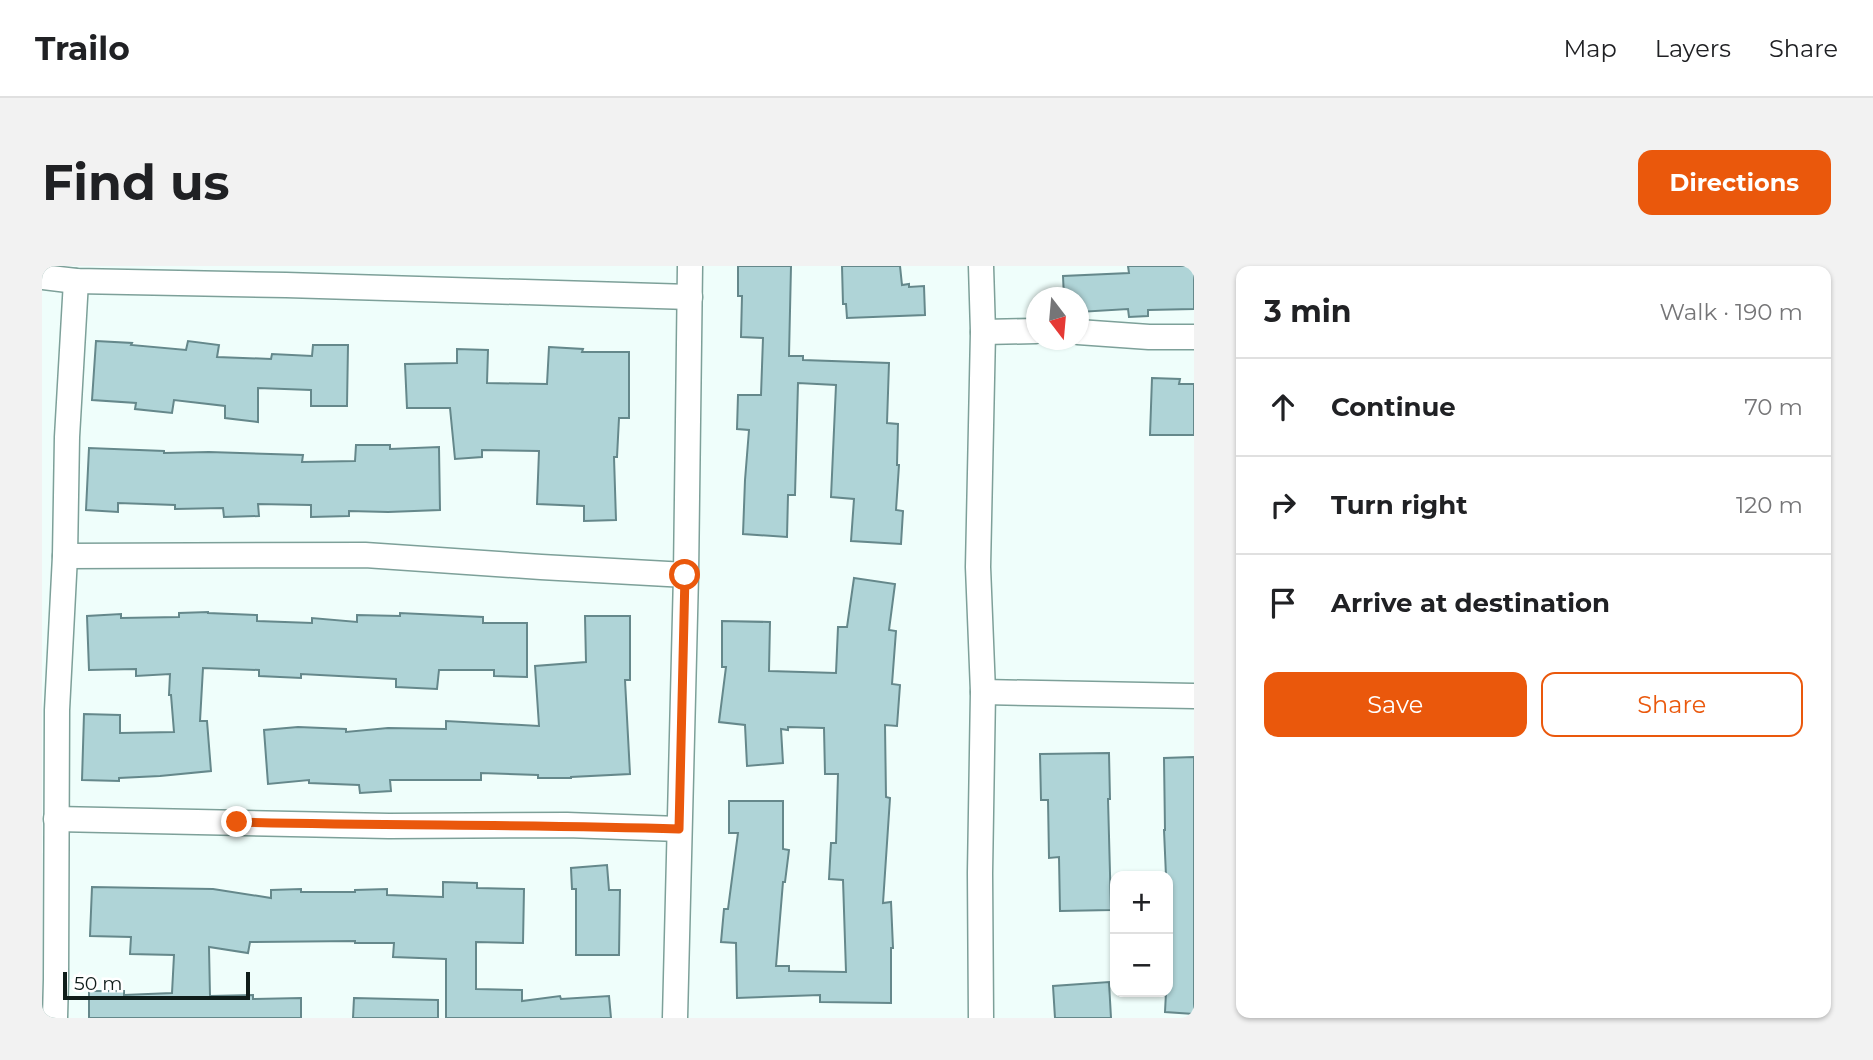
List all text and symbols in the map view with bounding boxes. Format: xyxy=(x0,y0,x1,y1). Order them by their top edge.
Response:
text: Trailo xyxy=(35,28,130,68)
text: Map xyxy=(1563,34,1617,63)
text: Layers xyxy=(1655,34,1731,63)
text: Share xyxy=(1769,34,1838,63)
button: Directions xyxy=(1638,150,1831,215)
text: Find us xyxy=(42,153,230,212)
north arrow xyxy=(1026,287,1089,350)
text: 3 min xyxy=(1264,293,1351,330)
text: Walk · 190 m xyxy=(1659,298,1803,326)
icon: ahead xyxy=(1264,388,1302,426)
text: Continue xyxy=(1331,391,1456,423)
text: 70 m xyxy=(1744,393,1803,421)
icon: right xyxy=(1264,486,1302,524)
text: Turn right xyxy=(1331,489,1467,521)
text: 120 m xyxy=(1736,491,1803,519)
route start xyxy=(669,559,700,590)
icon: arrive xyxy=(1264,584,1302,622)
text: Arrive at destination xyxy=(1331,587,1610,619)
button: Save xyxy=(1264,672,1527,737)
button: Share xyxy=(1541,672,1803,737)
route end xyxy=(221,806,252,837)
map controls xyxy=(1110,871,1173,997)
button: + xyxy=(1110,871,1173,934)
button: − xyxy=(1110,934,1173,997)
scale bar xyxy=(63,969,250,1001)
text: 50 m xyxy=(74,972,122,995)

